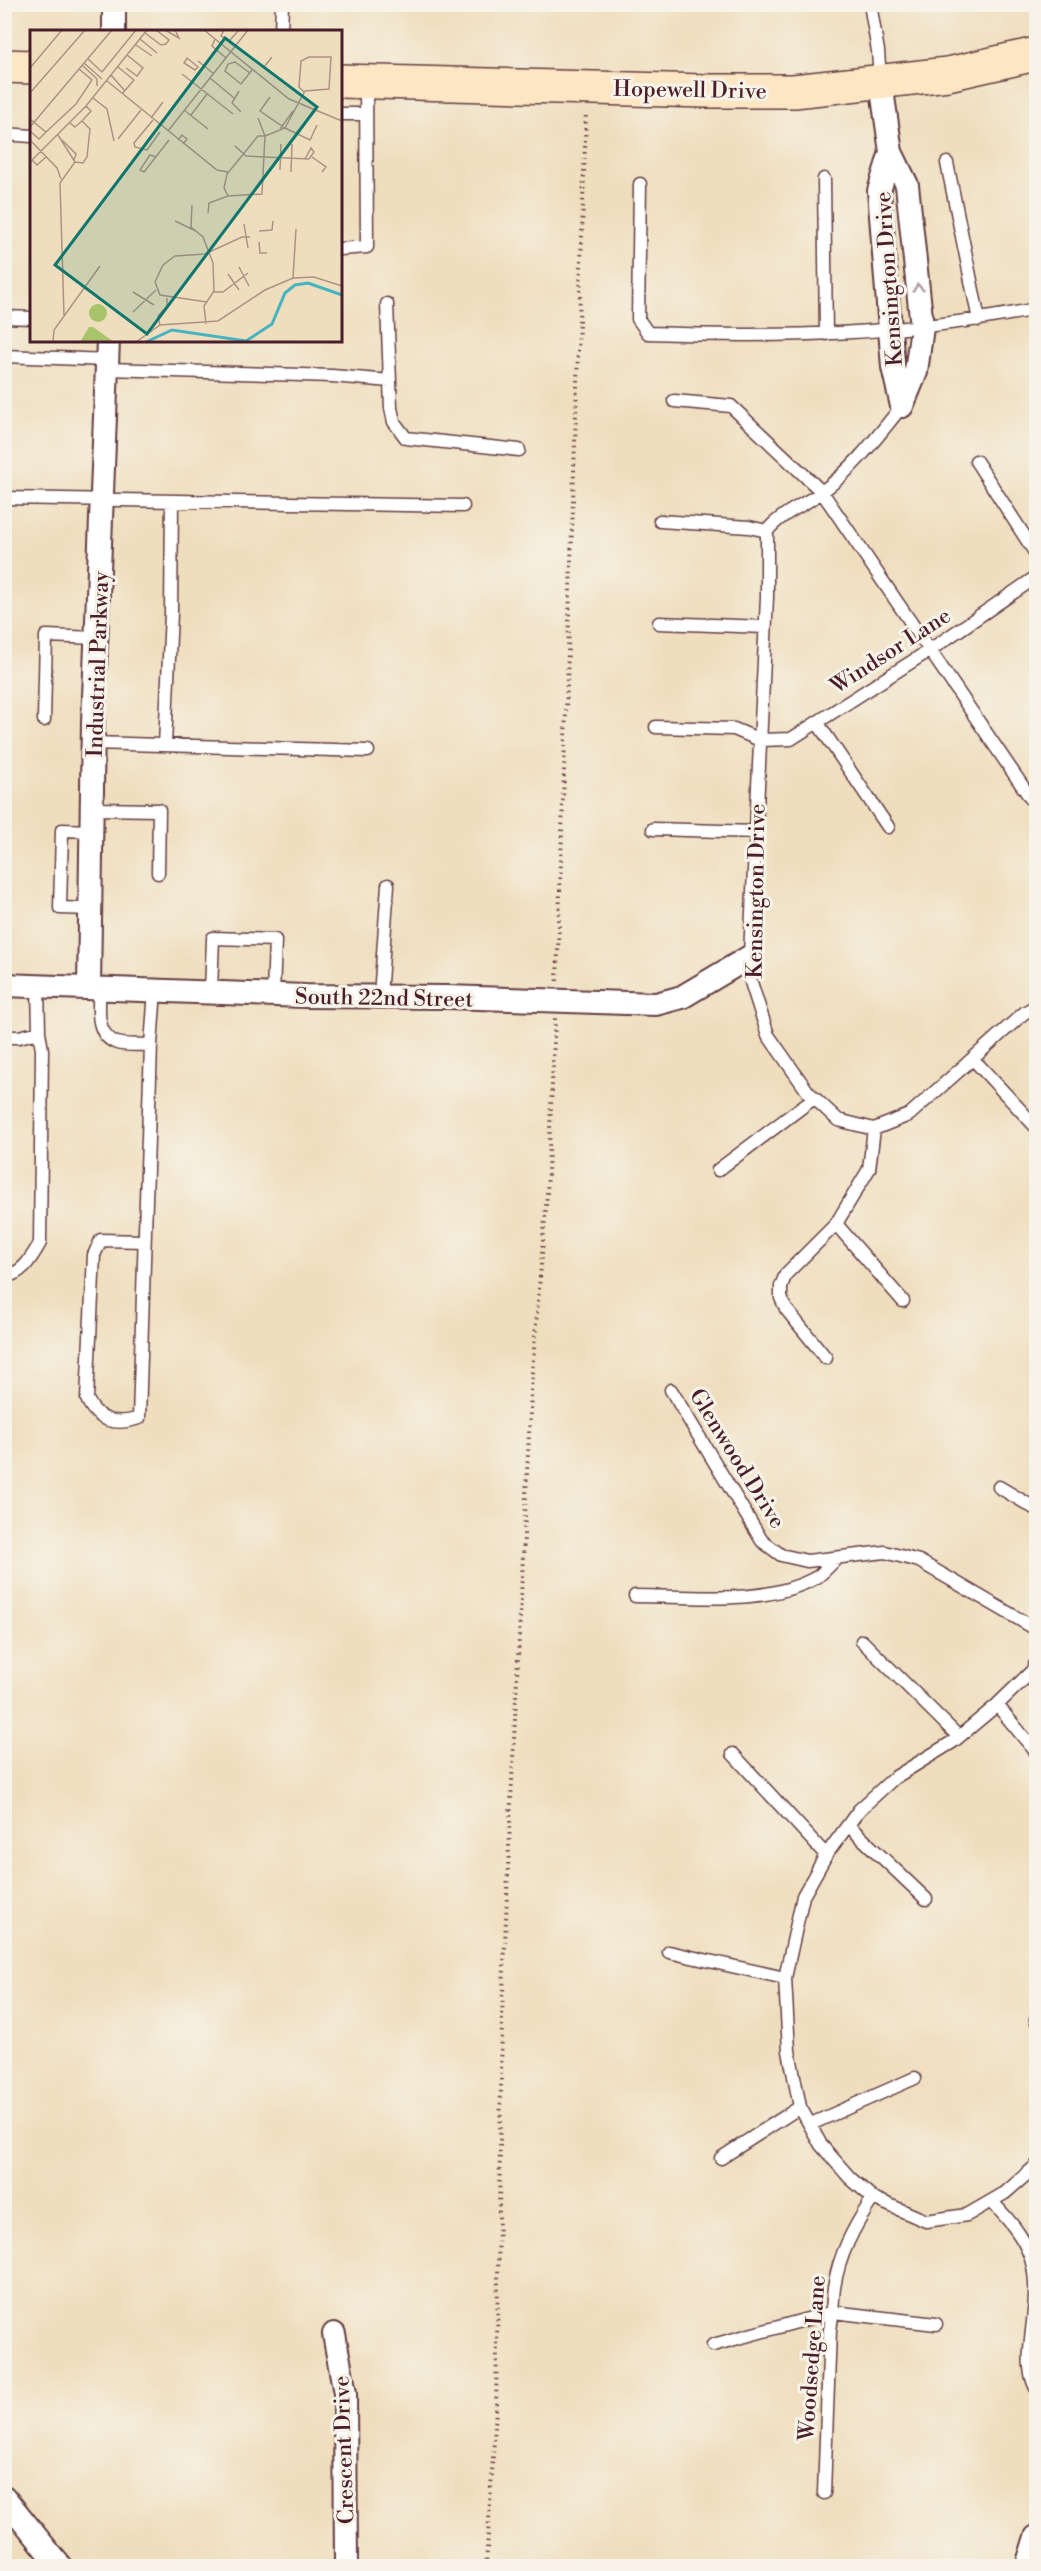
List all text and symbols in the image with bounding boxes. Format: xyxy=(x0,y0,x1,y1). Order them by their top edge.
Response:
inset map xyxy=(30,30,342,342)
street label: Hopewell Drive xyxy=(613,76,767,105)
street label: Kensington Drive xyxy=(870,191,909,367)
one-way arrow xyxy=(912,284,925,293)
street label: Industrial Parkway xyxy=(82,570,115,758)
street label: Windsor Lane xyxy=(825,602,956,701)
street label: Kensington Drive xyxy=(741,803,772,979)
street label: South 22nd Street xyxy=(295,983,474,1014)
street label: Glenwood Drive xyxy=(683,1384,790,1534)
street label: Woodsedge Lane xyxy=(793,2275,832,2443)
street label: Crescent Drive xyxy=(328,2375,361,2525)

